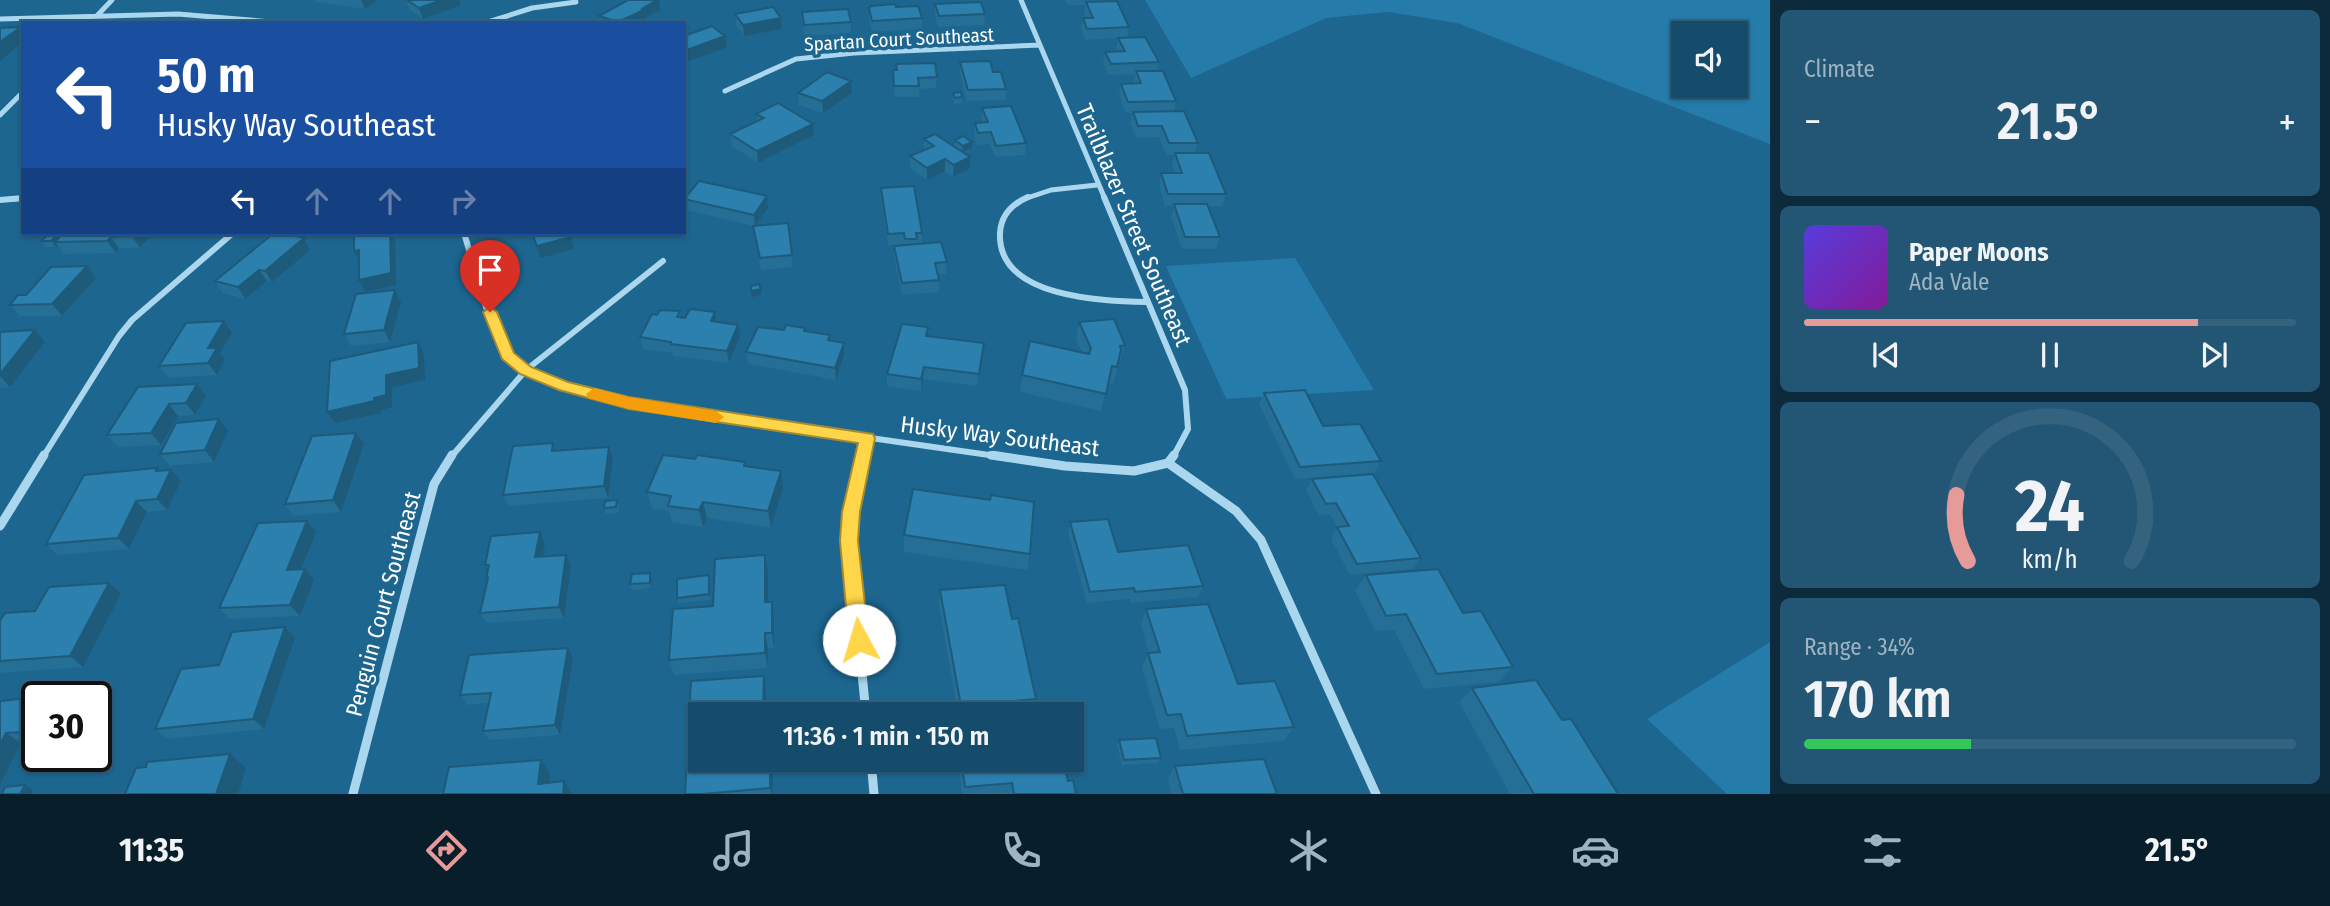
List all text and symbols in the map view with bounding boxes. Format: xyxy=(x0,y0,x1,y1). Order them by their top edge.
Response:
map controls xyxy=(1671,21,1748,98)
button: sound xyxy=(1671,21,1748,98)
street label: Spartan Court Southeast xyxy=(804,23,995,56)
text: 50 m xyxy=(157,46,255,105)
icon: left xyxy=(42,49,133,140)
text: Climate xyxy=(1804,55,1875,83)
text: 21.5° xyxy=(1997,90,2103,153)
text: − xyxy=(1804,99,1821,145)
text: + xyxy=(2279,99,2296,145)
street label: Trailblazer Street Southeast xyxy=(1070,100,1198,351)
text: Husky Way Southeast xyxy=(157,106,435,144)
icon: left xyxy=(225,182,263,220)
icon: ahead xyxy=(298,182,336,220)
icon: ahead xyxy=(371,182,409,220)
icon: right xyxy=(444,182,482,220)
text: Paper Moons xyxy=(1909,237,2049,268)
pin xyxy=(460,240,520,312)
icon: arrive xyxy=(471,251,509,289)
text: Ada Vale xyxy=(1909,268,1989,296)
icon: previous xyxy=(1867,336,1905,374)
icon: pause xyxy=(2031,336,2069,374)
icon: next xyxy=(2195,336,2233,374)
street label: Husky Way Southeast xyxy=(899,410,1101,462)
text: 24 xyxy=(2014,463,2085,550)
street label: Penguin Court Southeast xyxy=(339,488,427,720)
text: km/h xyxy=(2022,545,2078,575)
position arrow xyxy=(822,603,896,677)
text: Range · 34% xyxy=(1804,633,1915,661)
text: 170 km xyxy=(1804,668,1952,731)
speed limit sign: 30 xyxy=(21,681,112,772)
text: 11:36 · 1 min · 150 m xyxy=(783,721,989,752)
icon: directions xyxy=(422,826,471,875)
icon: music xyxy=(709,826,758,875)
icon: phone xyxy=(997,826,1046,875)
icon: climate xyxy=(1284,826,1333,875)
icon: car xyxy=(1571,826,1620,875)
icon: filters xyxy=(1858,826,1907,875)
text: 11:35 xyxy=(119,831,184,869)
text: 21.5° xyxy=(2145,831,2211,869)

